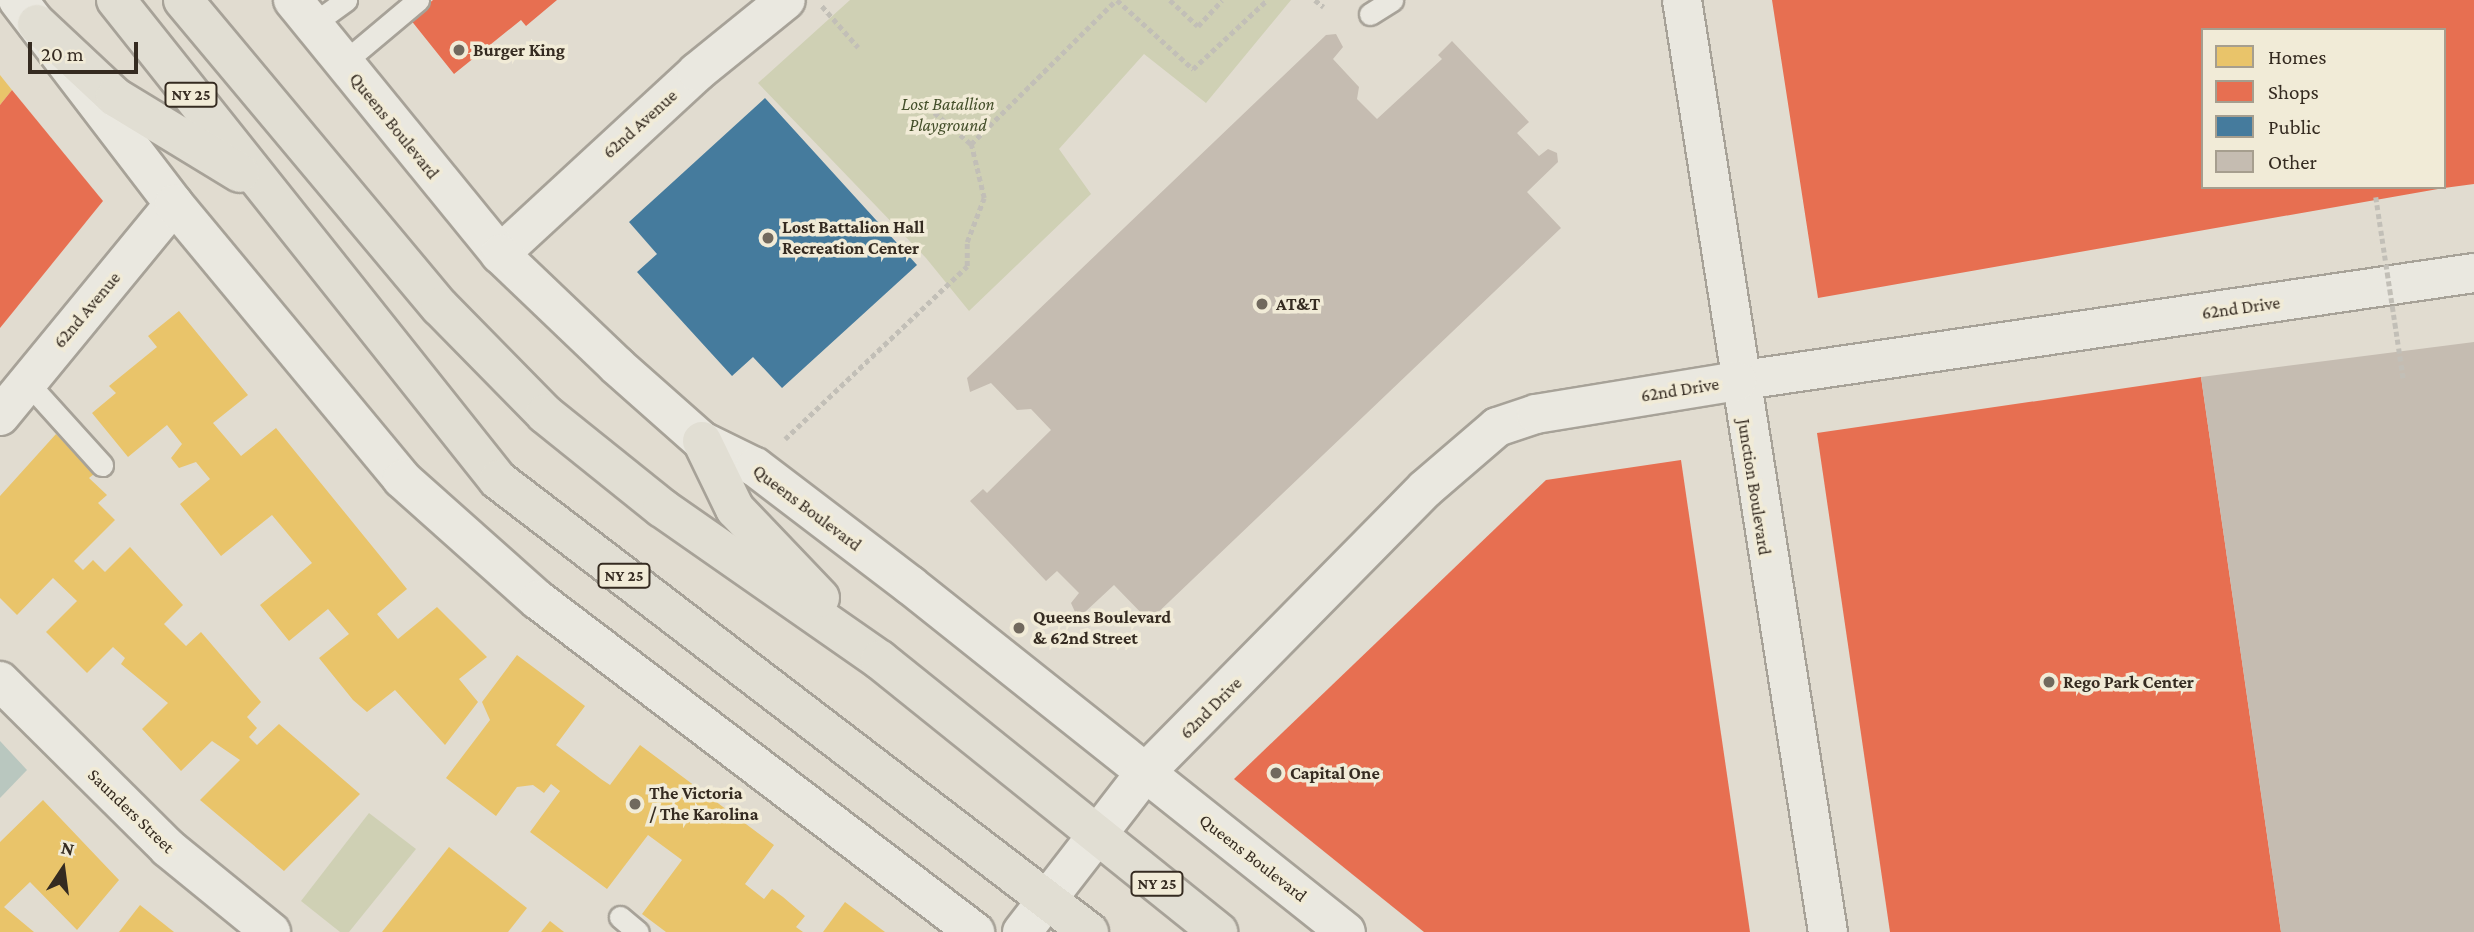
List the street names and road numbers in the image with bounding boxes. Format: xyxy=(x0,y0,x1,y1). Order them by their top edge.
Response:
street label: Queens Boulevard xyxy=(345,69,443,183)
road number: NY 25 xyxy=(163,82,219,108)
street label: 62nd Avenue xyxy=(598,85,682,163)
street label: 62nd Avenue xyxy=(49,267,125,353)
street label: 62nd Drive xyxy=(2200,292,2282,324)
street label: 62nd Drive xyxy=(1639,373,1721,407)
street label: Junction Boulevard xyxy=(1733,417,1775,557)
street label: Queens Boulevard xyxy=(748,460,866,556)
road number: NY 25 xyxy=(596,564,652,589)
street label: 62nd Drive xyxy=(1175,672,1247,744)
street label: Saunders Street xyxy=(83,764,179,858)
street label: Queens Boulevard xyxy=(1195,809,1311,907)
road number: NY 25 xyxy=(1129,872,1185,897)

